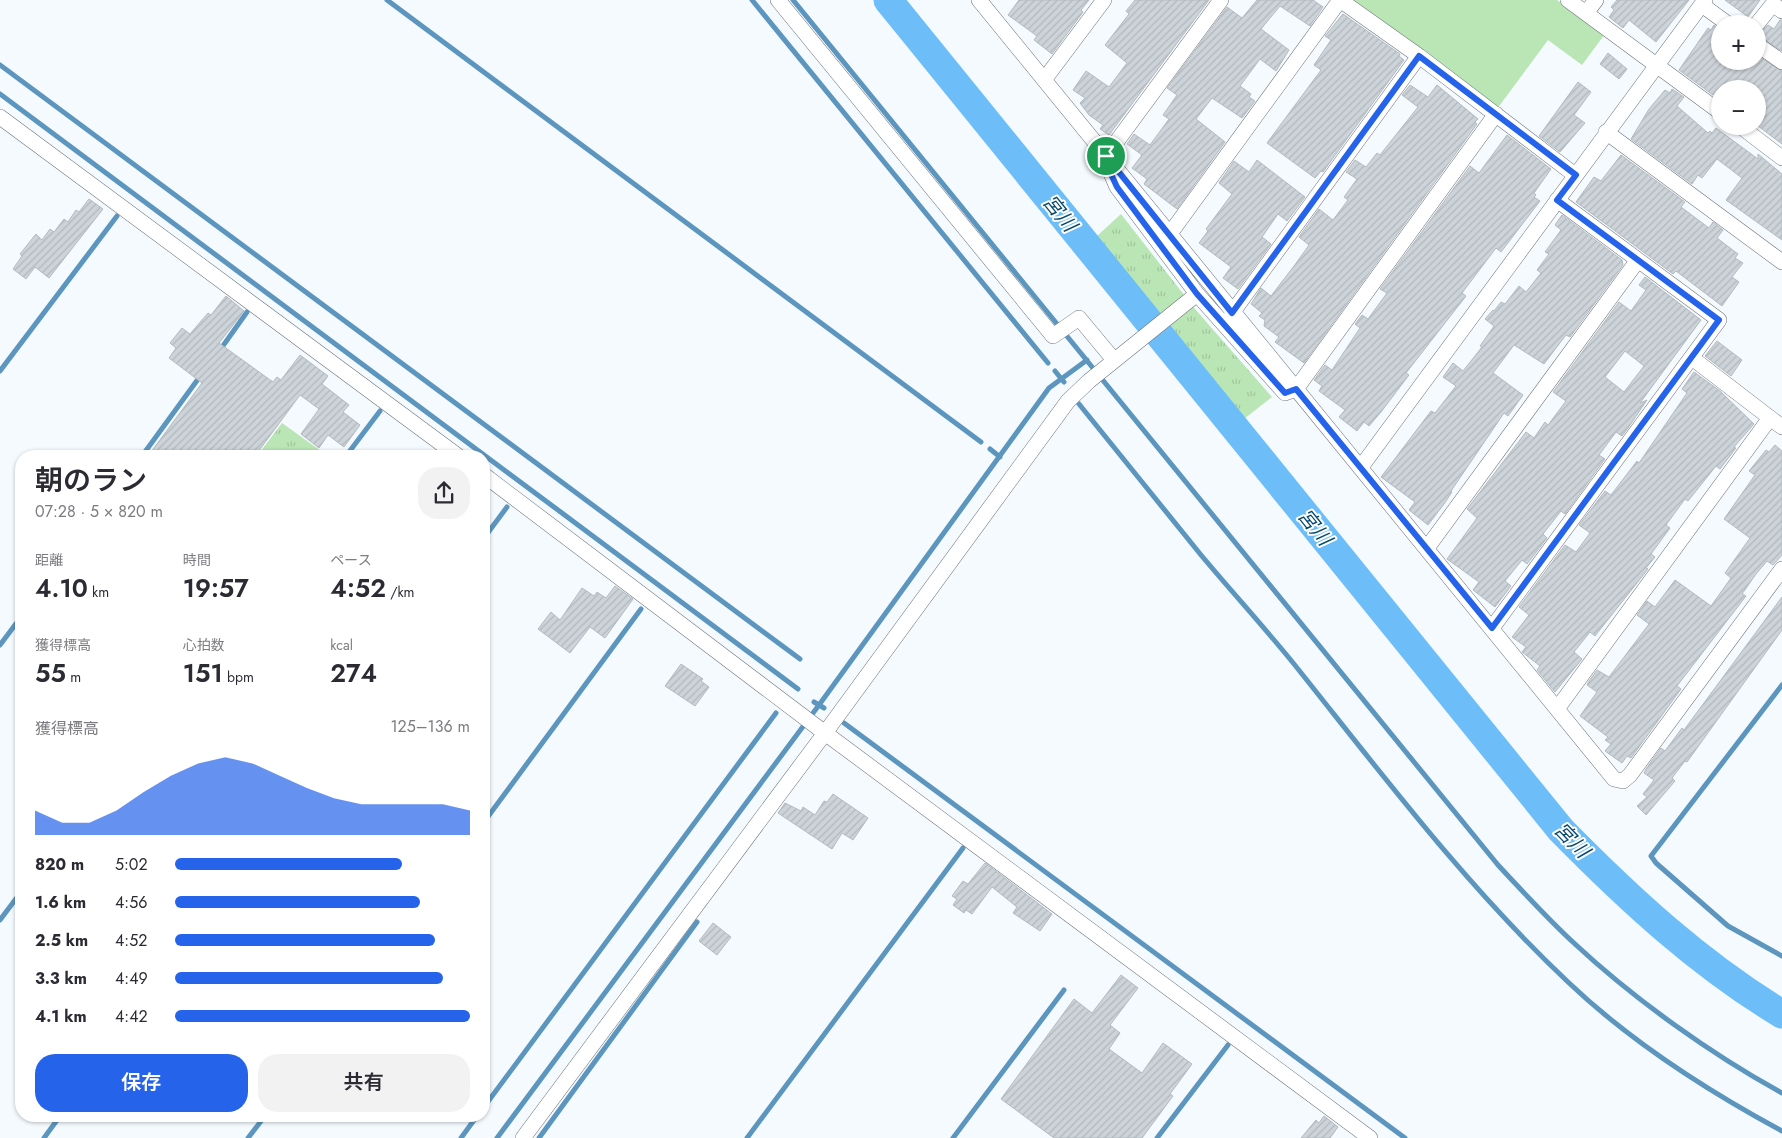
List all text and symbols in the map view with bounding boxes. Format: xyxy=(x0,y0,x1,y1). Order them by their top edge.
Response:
map controls xyxy=(1711,15,1766,135)
button: + xyxy=(1711,15,1766,70)
button: − xyxy=(1711,80,1766,135)
pin xyxy=(1085,135,1127,177)
icon: arrive xyxy=(1092,142,1120,170)
water label: 宮川 xyxy=(1036,189,1085,240)
text: 朝のラン xyxy=(35,460,147,501)
button: share xyxy=(418,467,470,519)
text: 07:28 · 5 × 820 m xyxy=(35,500,163,523)
water label: 宮川 xyxy=(1291,503,1340,554)
text: 距離 xyxy=(35,550,63,570)
text: 時間 xyxy=(183,550,211,570)
text: ペース xyxy=(330,550,372,570)
text: 4.10 xyxy=(35,570,88,606)
text: 19:57 xyxy=(183,570,249,606)
text: 4:52 xyxy=(330,570,386,606)
text: km xyxy=(88,582,109,602)
text: /km xyxy=(386,582,414,602)
text: 獲得標高 xyxy=(35,635,91,655)
text: 心拍数 xyxy=(183,635,225,655)
text: kcal xyxy=(330,635,353,655)
text: 55 xyxy=(35,655,66,691)
text: 151 xyxy=(183,655,223,691)
text: 274 xyxy=(330,655,377,691)
text: m xyxy=(66,667,81,687)
text: bpm xyxy=(223,667,254,687)
text: 125–136 m xyxy=(390,715,470,738)
text: 獲得標高 xyxy=(35,717,99,740)
water label: 宮川 xyxy=(1547,816,1597,866)
text: 820 m xyxy=(35,853,84,876)
text: 5:02 xyxy=(115,853,148,876)
text: 1.6 km xyxy=(35,891,86,914)
text: 4:56 xyxy=(115,891,147,914)
text: 2.5 km xyxy=(35,929,88,952)
text: 4:52 xyxy=(115,929,147,952)
text: 3.3 km xyxy=(35,967,87,990)
text: 4:49 xyxy=(115,967,148,990)
text: 4.1 km xyxy=(35,1005,87,1028)
text: 4:42 xyxy=(115,1005,148,1028)
button: 保存 xyxy=(35,1054,248,1112)
button: 共有 xyxy=(258,1054,470,1112)

